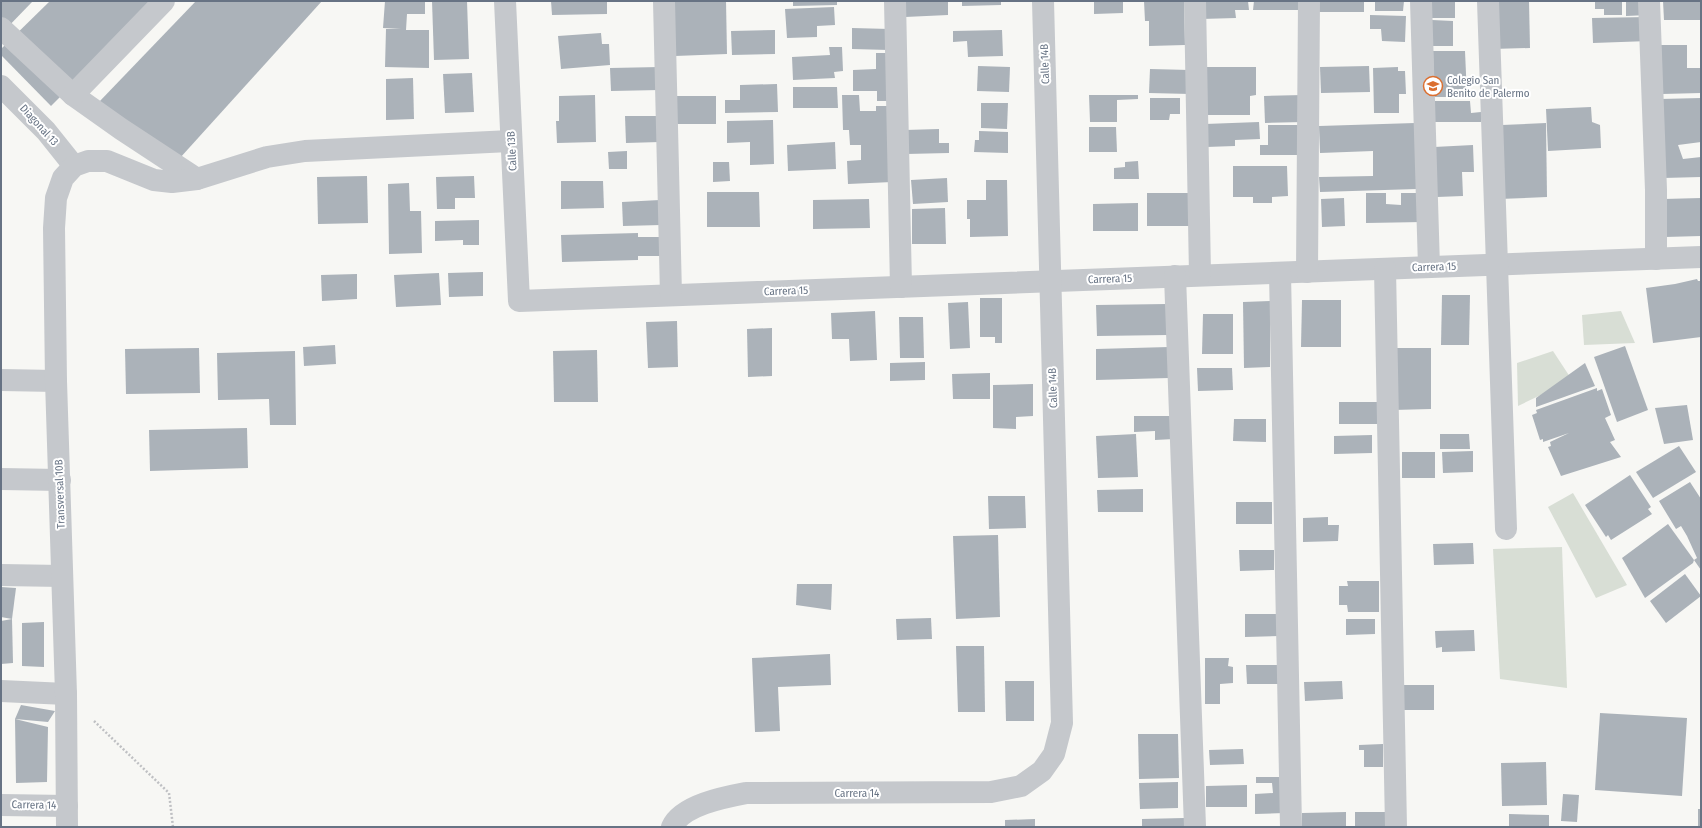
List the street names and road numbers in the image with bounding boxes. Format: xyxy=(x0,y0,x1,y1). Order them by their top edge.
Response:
street label: Calle 14B xyxy=(1038,44,1052,84)
street label: Diagonal 13 xyxy=(17,102,61,148)
street label: Calle 13B xyxy=(504,131,520,171)
street label: Carrera 15 xyxy=(1412,260,1456,274)
street label: Carrera 15 xyxy=(1088,272,1132,286)
street label: Carrera 15 xyxy=(764,284,808,298)
street label: Calle 14B xyxy=(1046,368,1060,408)
street label: Transversal 10B xyxy=(52,459,68,529)
street label: Carrera 14 xyxy=(835,787,880,800)
street label: Carrera 14 xyxy=(12,798,57,812)

